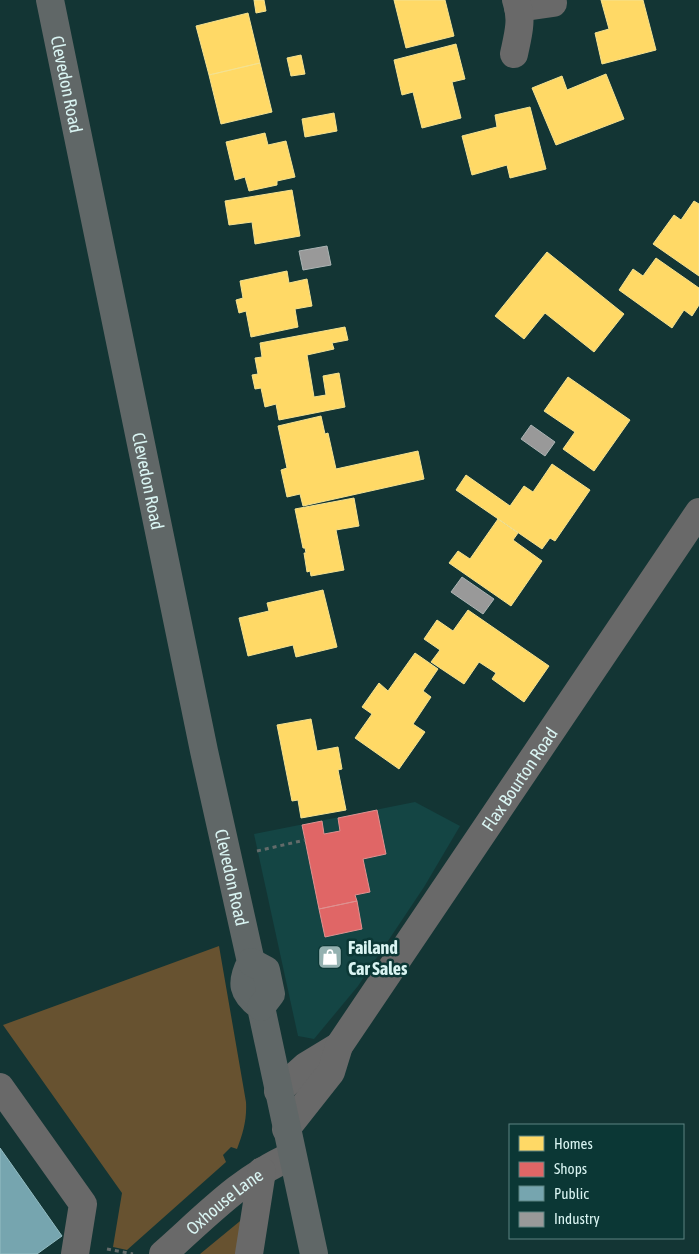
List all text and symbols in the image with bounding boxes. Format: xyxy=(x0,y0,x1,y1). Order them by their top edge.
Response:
street label: Clevedon Road xyxy=(47,34,87,135)
street label: Clevedon Road xyxy=(128,431,169,531)
street label: Flax Bourton Road xyxy=(477,723,561,835)
street label: Clevedon Road xyxy=(211,827,253,928)
place label: Failand Car Sales xyxy=(348,937,408,979)
shop icon: Failand Car Sales xyxy=(317,944,343,970)
legend xyxy=(509,1124,684,1239)
text: Homes xyxy=(554,1135,593,1152)
text: Shops xyxy=(554,1160,587,1177)
street label: Oxhouse Lane xyxy=(182,1164,266,1239)
text: Public xyxy=(554,1185,589,1202)
text: Industry xyxy=(554,1210,600,1227)

